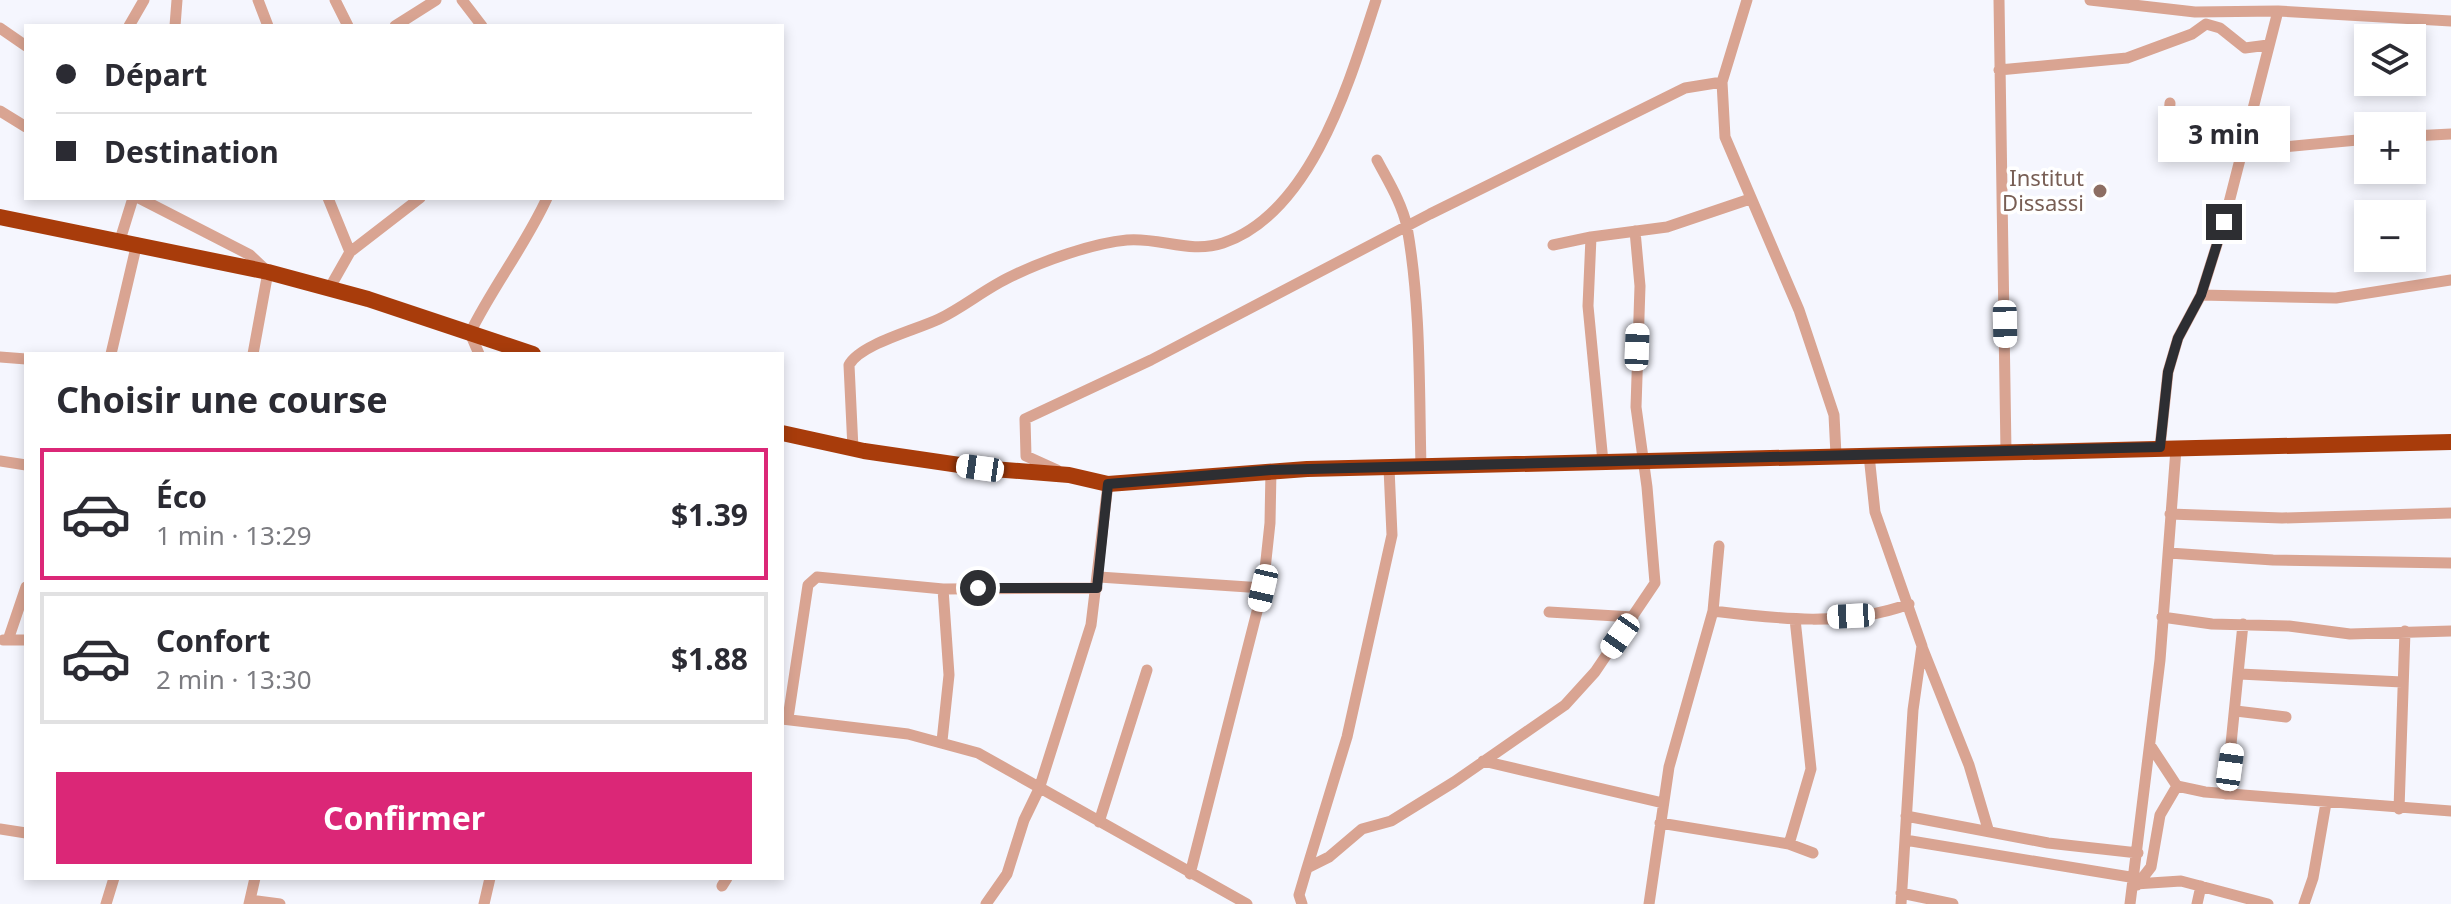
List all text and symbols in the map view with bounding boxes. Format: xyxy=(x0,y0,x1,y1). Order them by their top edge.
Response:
map controls xyxy=(2354,24,2426,272)
button: layers xyxy=(2354,24,2426,96)
text: Départ xyxy=(104,54,207,95)
callout: 3 min xyxy=(2158,106,2290,162)
button: + xyxy=(2354,112,2426,184)
text: 3 min xyxy=(2188,116,2260,152)
text: Destination xyxy=(104,131,279,172)
place label: Institut Dissassi xyxy=(2002,162,2084,217)
marker: Institut Dissassi xyxy=(2091,182,2109,200)
button: − xyxy=(2354,200,2426,272)
route end xyxy=(2206,204,2242,240)
car xyxy=(1993,300,2017,348)
car xyxy=(1624,323,1650,371)
text: Choisir une course xyxy=(56,375,388,424)
car xyxy=(955,453,1005,483)
text: Éco xyxy=(156,476,207,517)
icon: car xyxy=(60,478,132,550)
text: $1.39 xyxy=(671,494,748,535)
text: 1 min · 13:29 xyxy=(156,517,312,553)
car xyxy=(1246,562,1280,614)
route start xyxy=(960,570,996,606)
car xyxy=(1826,603,1876,629)
car xyxy=(1596,609,1644,663)
text: Confort xyxy=(156,620,270,661)
icon: car xyxy=(60,622,132,694)
text: $1.88 xyxy=(671,638,748,679)
text: 2 min · 13:30 xyxy=(156,661,312,697)
car xyxy=(2215,742,2245,792)
button: Confirmer xyxy=(56,772,752,864)

